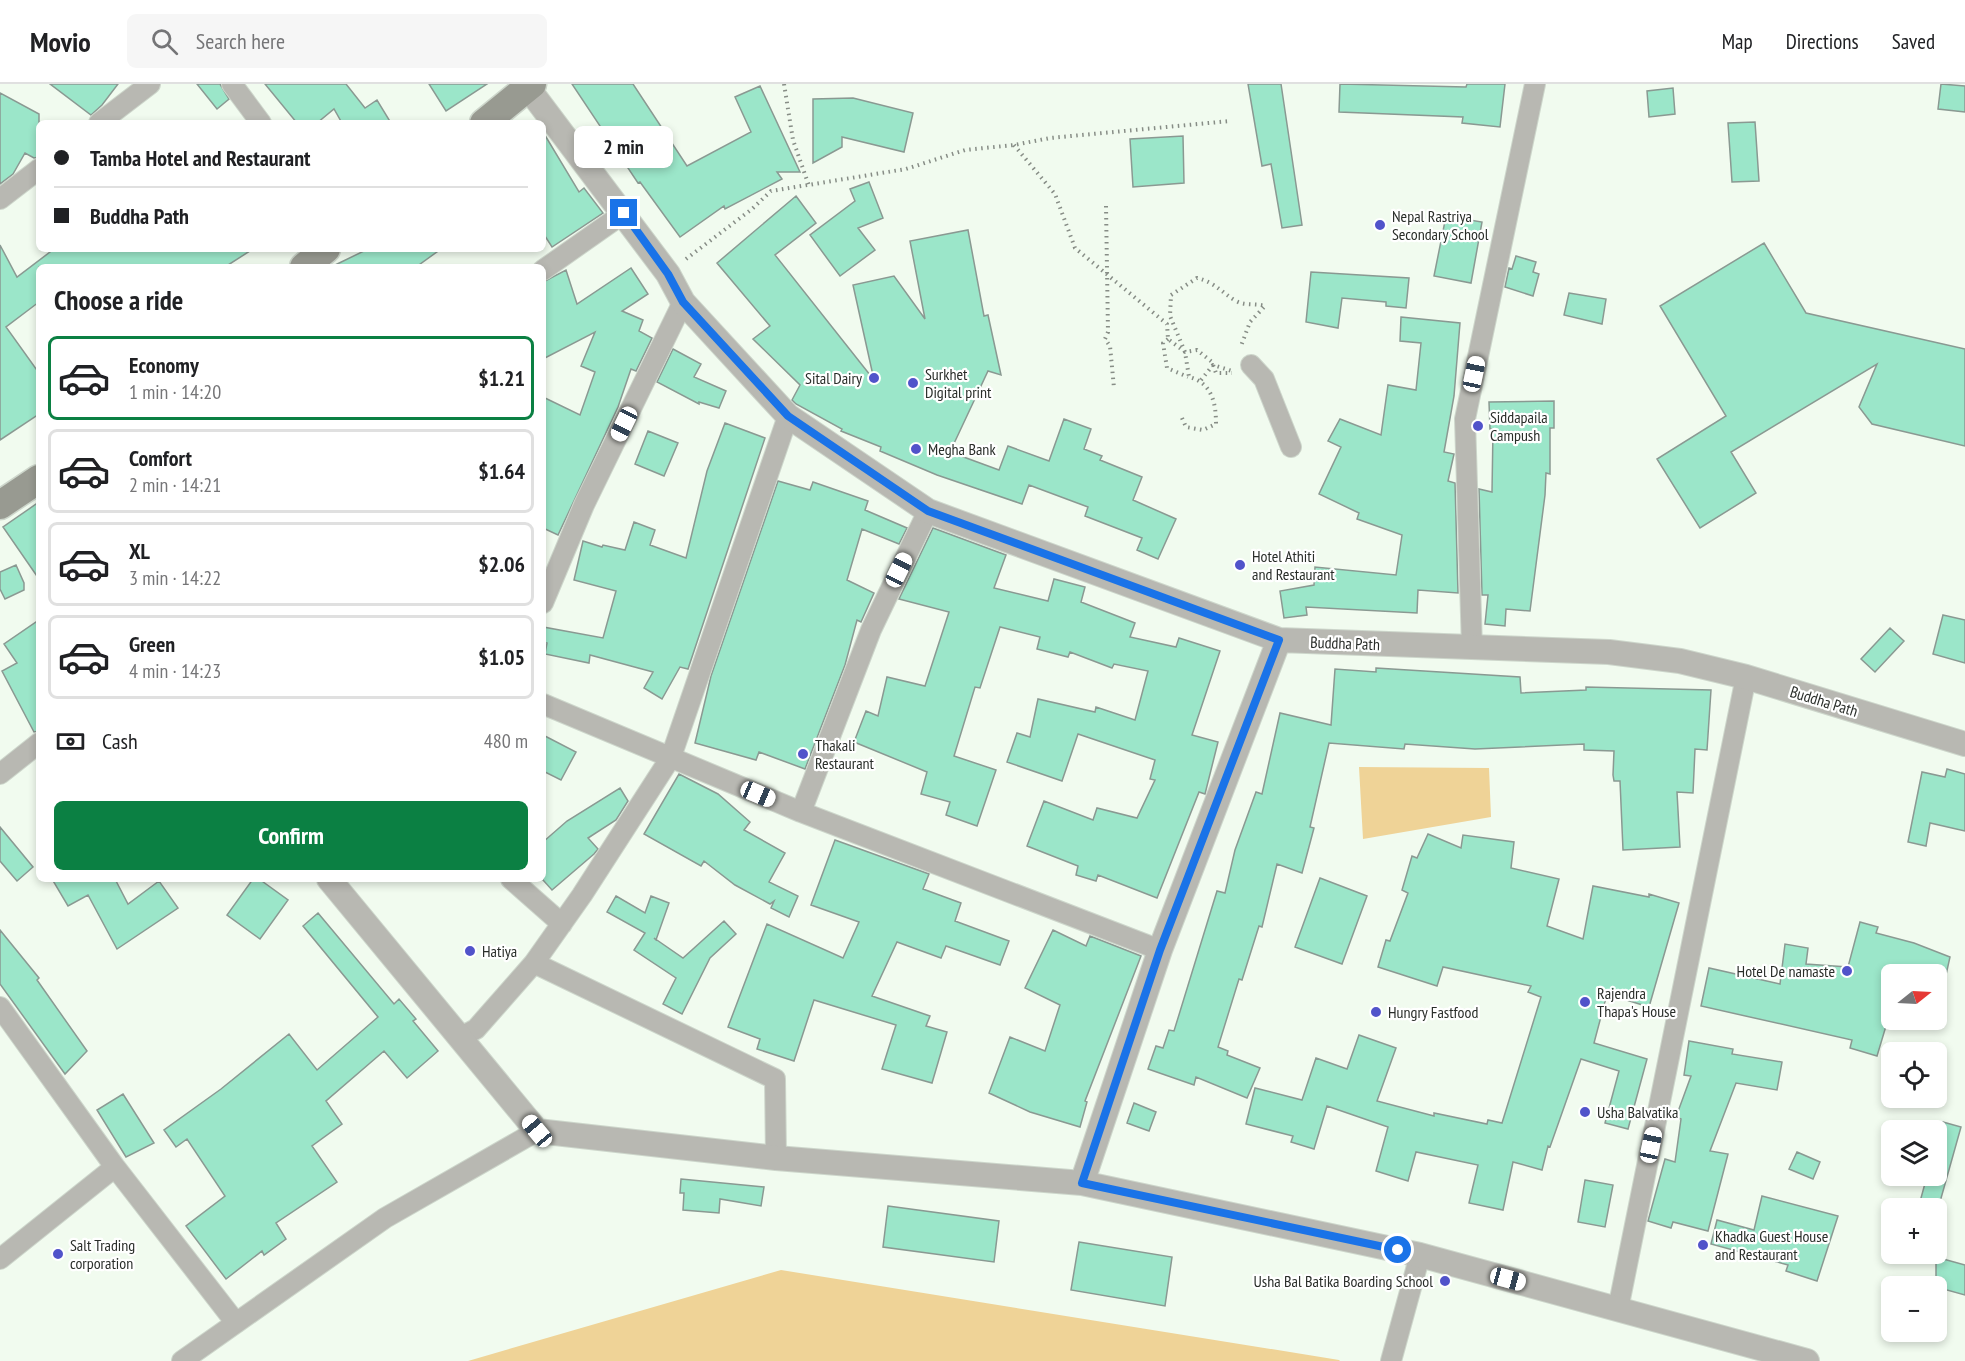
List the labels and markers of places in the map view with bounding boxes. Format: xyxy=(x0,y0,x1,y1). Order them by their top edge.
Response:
place label: Nepal Rastriya Secondary School xyxy=(1392,206,1489,244)
marker: Nepal Rastriya Secondary School xyxy=(1373,218,1387,232)
place label: Surkhet Digital print xyxy=(925,364,992,402)
place label: Sital Dairy xyxy=(805,368,862,388)
marker: Sital Dairy xyxy=(867,371,881,385)
marker: Surkhet Digital print xyxy=(906,376,920,390)
place label: Siddapaila Campush xyxy=(1490,407,1548,445)
marker: Siddapaila Campush xyxy=(1471,419,1485,433)
place label: Megha Bank xyxy=(928,439,996,459)
marker: Megha Bank xyxy=(909,442,923,456)
place label: Hotel Athiti and Restaurant xyxy=(1252,546,1335,584)
marker: Hotel Athiti and Restaurant xyxy=(1233,558,1247,572)
place label: Thakali Restaurant xyxy=(815,735,875,773)
marker: Thakali Restaurant xyxy=(796,747,810,761)
place label: Hatiya xyxy=(482,941,517,961)
marker: Hatiya xyxy=(463,944,477,958)
place label: Hotel De namaste xyxy=(1737,961,1835,981)
marker: Hotel De namaste xyxy=(1840,964,1854,978)
place label: Rajendra Thapa's House xyxy=(1597,983,1676,1021)
marker: Rajendra Thapa's House xyxy=(1578,995,1592,1009)
place label: Hungry Fastfood xyxy=(1388,1002,1478,1022)
marker: Hungry Fastfood xyxy=(1369,1005,1383,1019)
place label: Usha Balvatika xyxy=(1597,1102,1678,1122)
marker: Usha Balvatika xyxy=(1578,1105,1592,1119)
place label: Khadka Guest House and Restaurant xyxy=(1715,1226,1828,1264)
place label: Salt Trading corporation xyxy=(70,1235,135,1273)
marker: Khadka Guest House and Restaurant xyxy=(1696,1238,1710,1252)
marker: Salt Trading corporation xyxy=(51,1247,65,1261)
place label: Usha Bal Batika Boarding School xyxy=(1253,1271,1433,1291)
marker: Usha Bal Batika Boarding School xyxy=(1438,1274,1452,1288)

